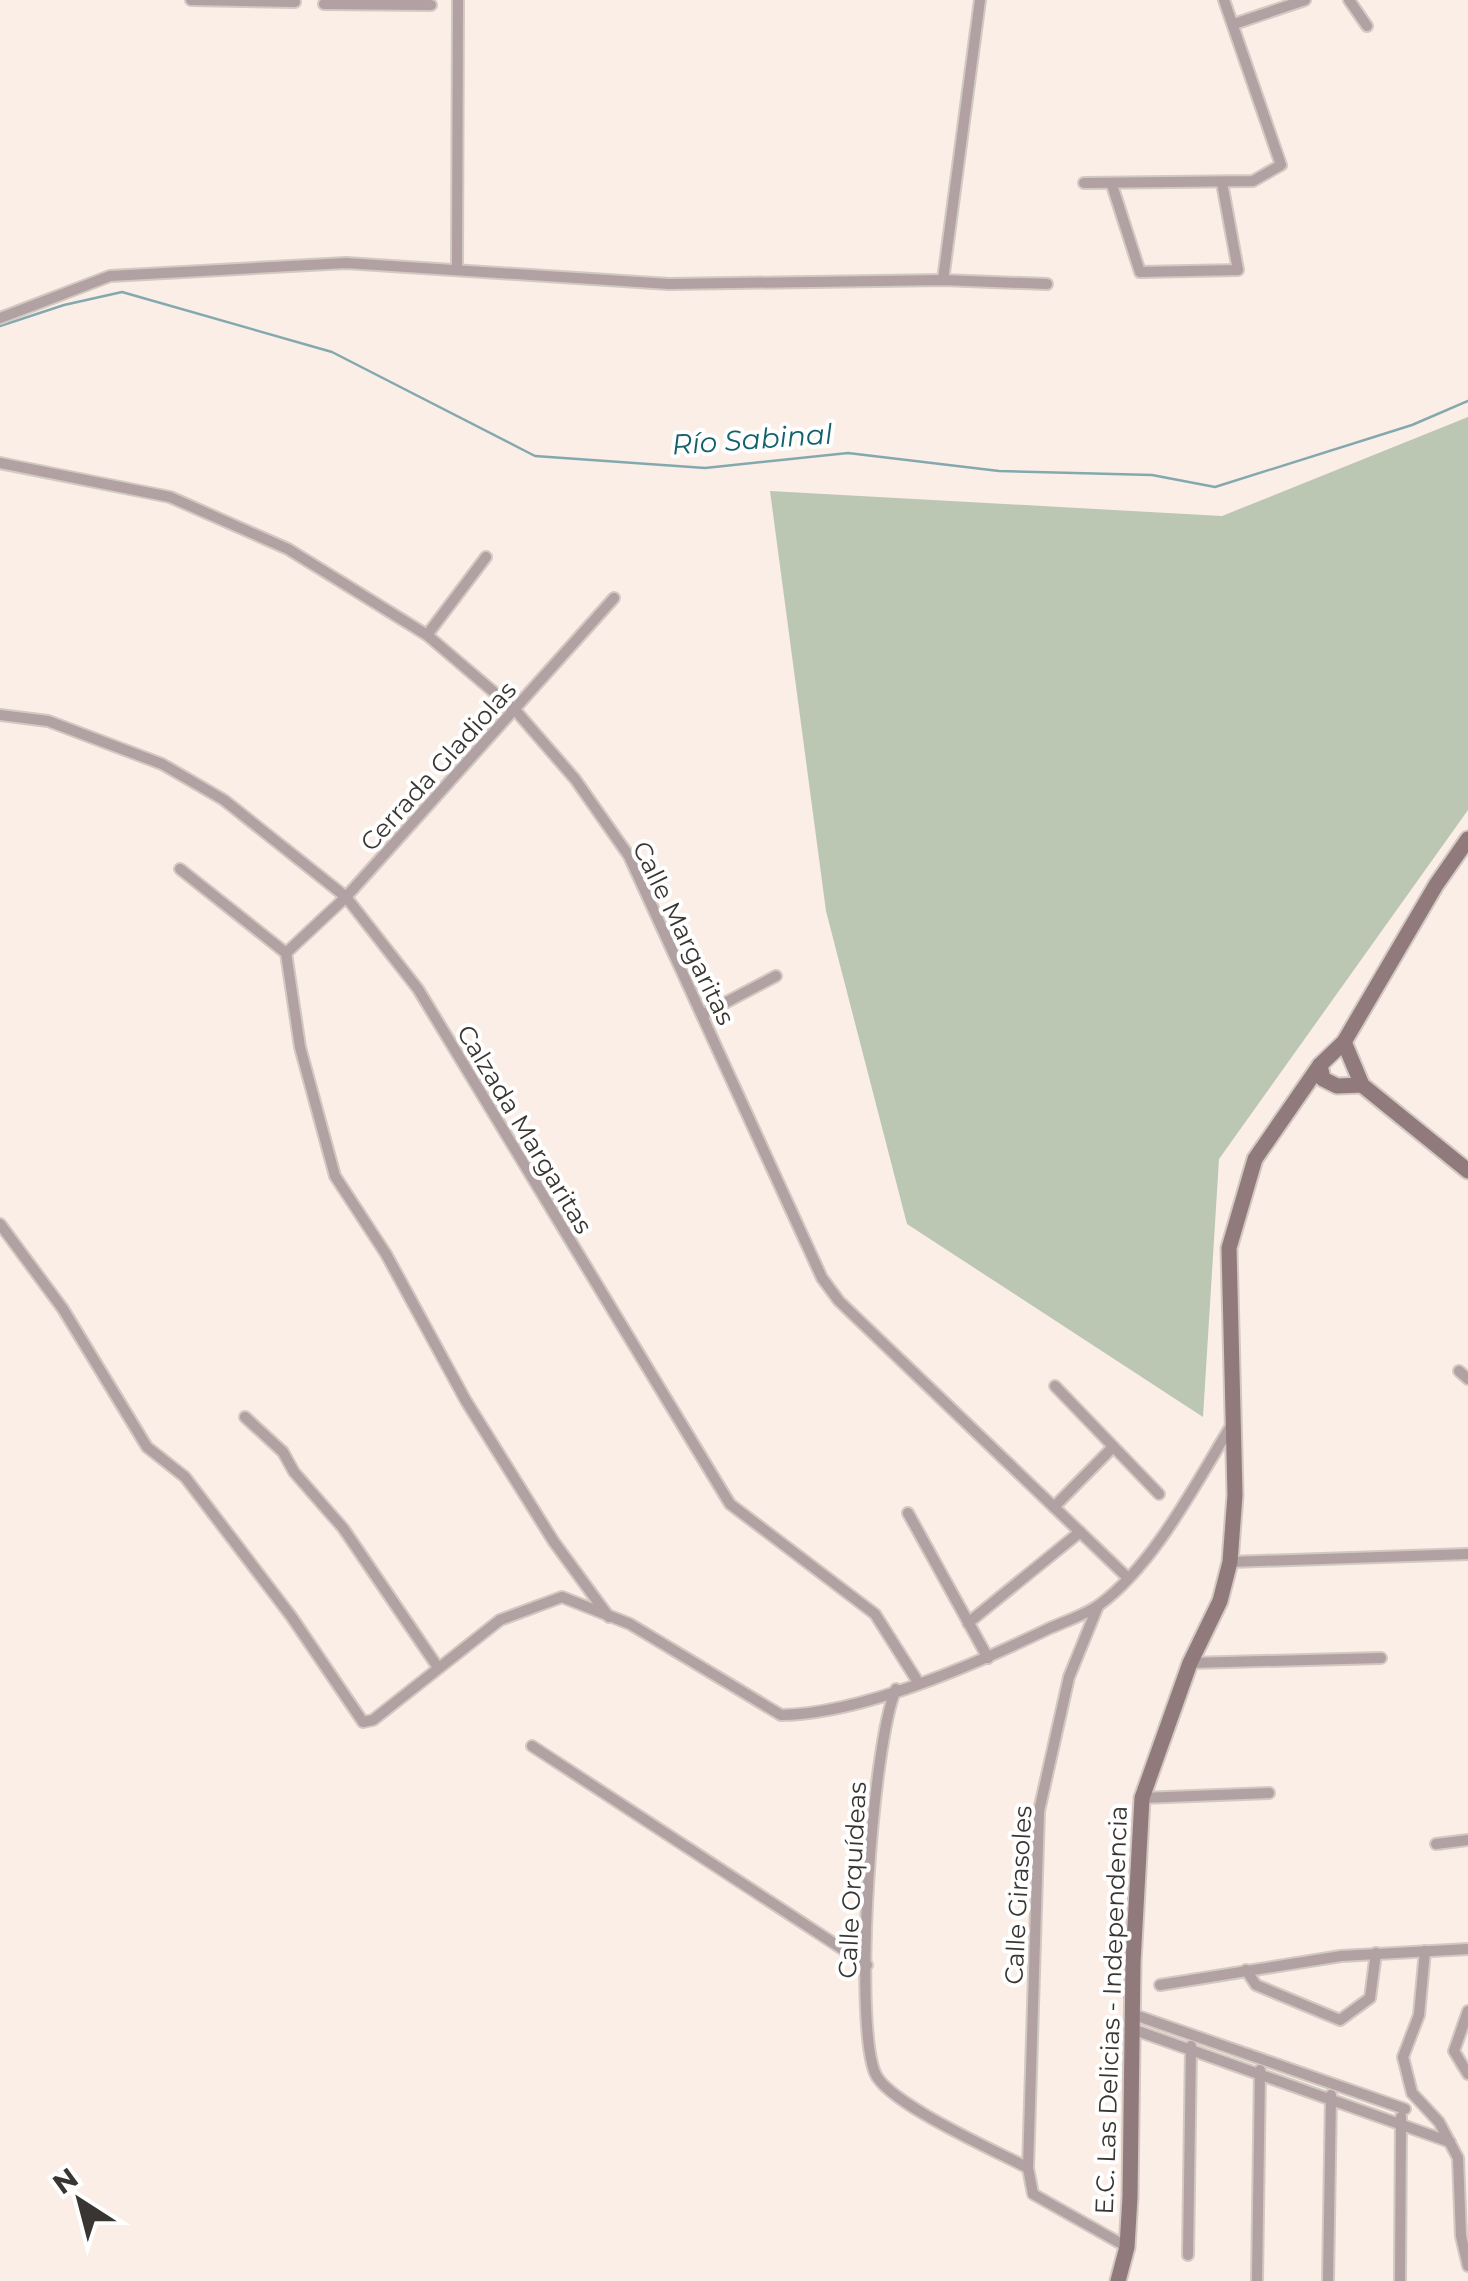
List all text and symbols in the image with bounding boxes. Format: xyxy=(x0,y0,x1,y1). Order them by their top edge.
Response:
water label: Río Sabinal xyxy=(671,416,834,462)
street label: Cerrada Gladiolas xyxy=(354,675,522,857)
street label: Calle Margaritas xyxy=(627,836,741,1030)
street label: Calzada Margaritas xyxy=(451,1019,599,1239)
street label: Calle Orquídeas xyxy=(832,1781,872,1979)
street label: Calle Girasoles xyxy=(998,1805,1038,1985)
street label: E.C. Las Delicias - Independencia xyxy=(1089,1805,1133,2215)
north arrow xyxy=(30,2151,130,2251)
text: N xyxy=(46,2160,84,2201)

